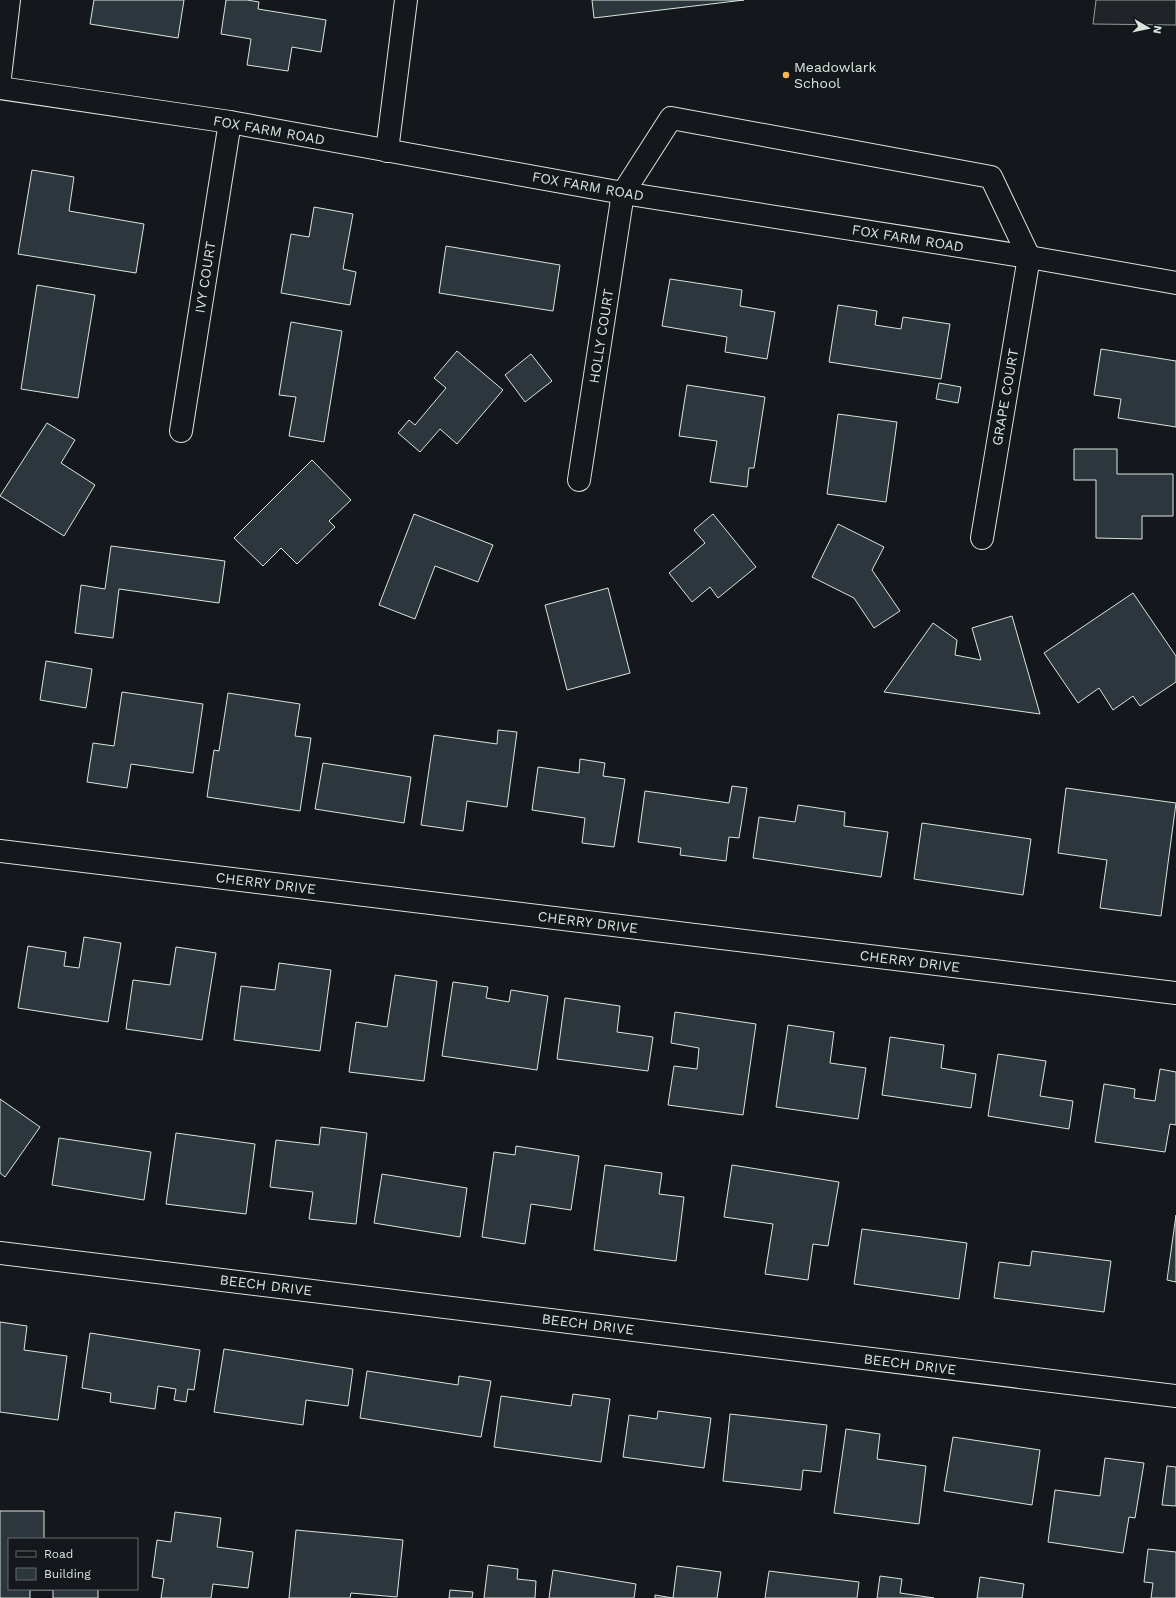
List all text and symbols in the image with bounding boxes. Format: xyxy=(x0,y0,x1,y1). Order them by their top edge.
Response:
north arrow xyxy=(1128,8,1168,48)
text: N xyxy=(1150,24,1164,35)
place label: Meadowlark School xyxy=(794,59,876,91)
marker: Meadowlark School xyxy=(781,70,791,80)
street label: FOX FARM ROAD xyxy=(212,112,326,148)
street label: FOX FARM ROAD xyxy=(531,168,645,204)
street label: FOX FARM ROAD xyxy=(851,221,965,255)
street label: IVY COURT xyxy=(191,239,219,314)
street label: HOLLY COURT xyxy=(586,287,616,384)
street label: GRAPE COURT xyxy=(989,347,1022,447)
street label: CHERRY DRIVE xyxy=(215,869,317,897)
street label: CHERRY DRIVE xyxy=(537,908,639,936)
street label: CHERRY DRIVE xyxy=(859,947,961,975)
street label: BEECH DRIVE xyxy=(219,1271,313,1299)
street label: BEECH DRIVE xyxy=(541,1310,635,1338)
street label: BEECH DRIVE xyxy=(863,1350,957,1378)
legend xyxy=(8,1538,138,1590)
text: Road xyxy=(44,1547,73,1561)
text: Building xyxy=(44,1567,91,1581)

